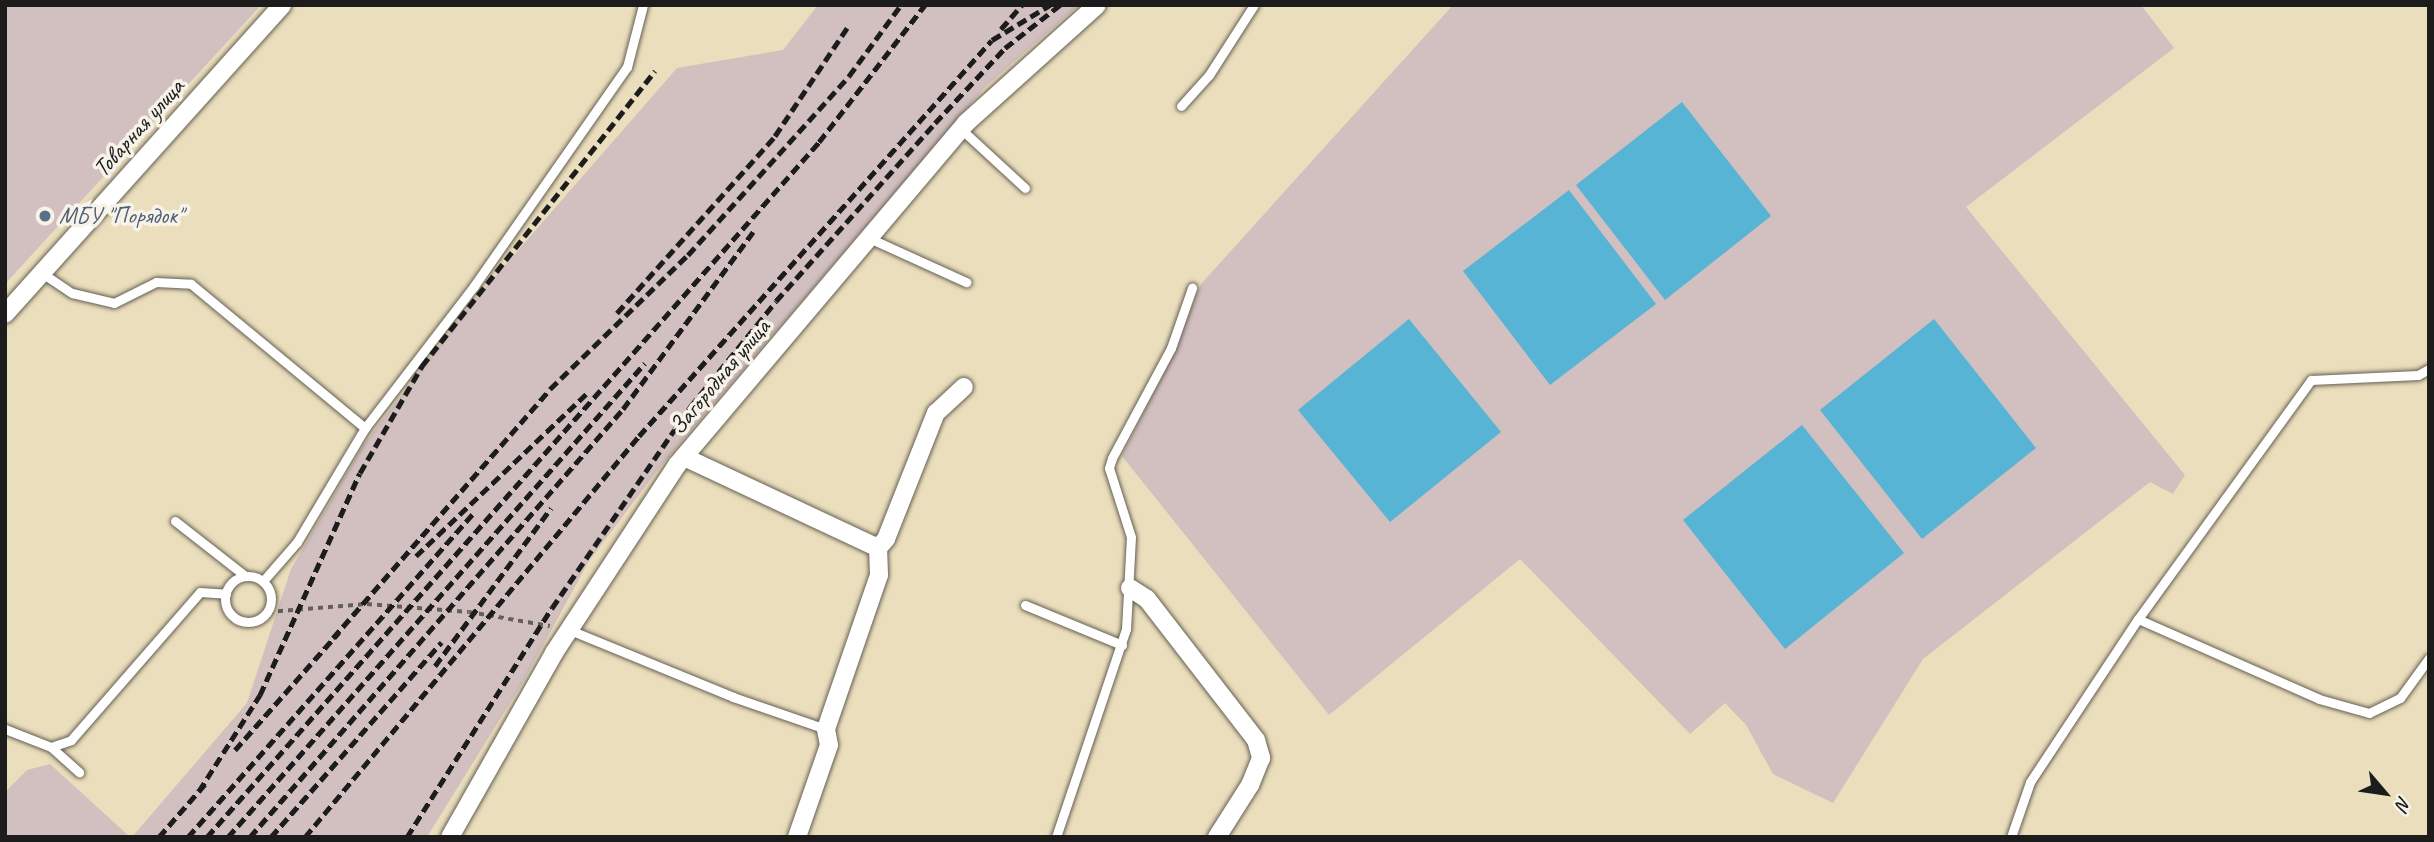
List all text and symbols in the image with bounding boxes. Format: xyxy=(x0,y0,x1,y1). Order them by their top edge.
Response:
street label: Товарная улица xyxy=(87,73,191,183)
place label: МБУ "Порядок" xyxy=(59,202,183,230)
marker: МБУ "Порядок" xyxy=(37,208,53,224)
street label: Загородная улица xyxy=(663,313,777,441)
north arrow xyxy=(2350,758,2420,828)
text: N xyxy=(2390,792,2417,814)

